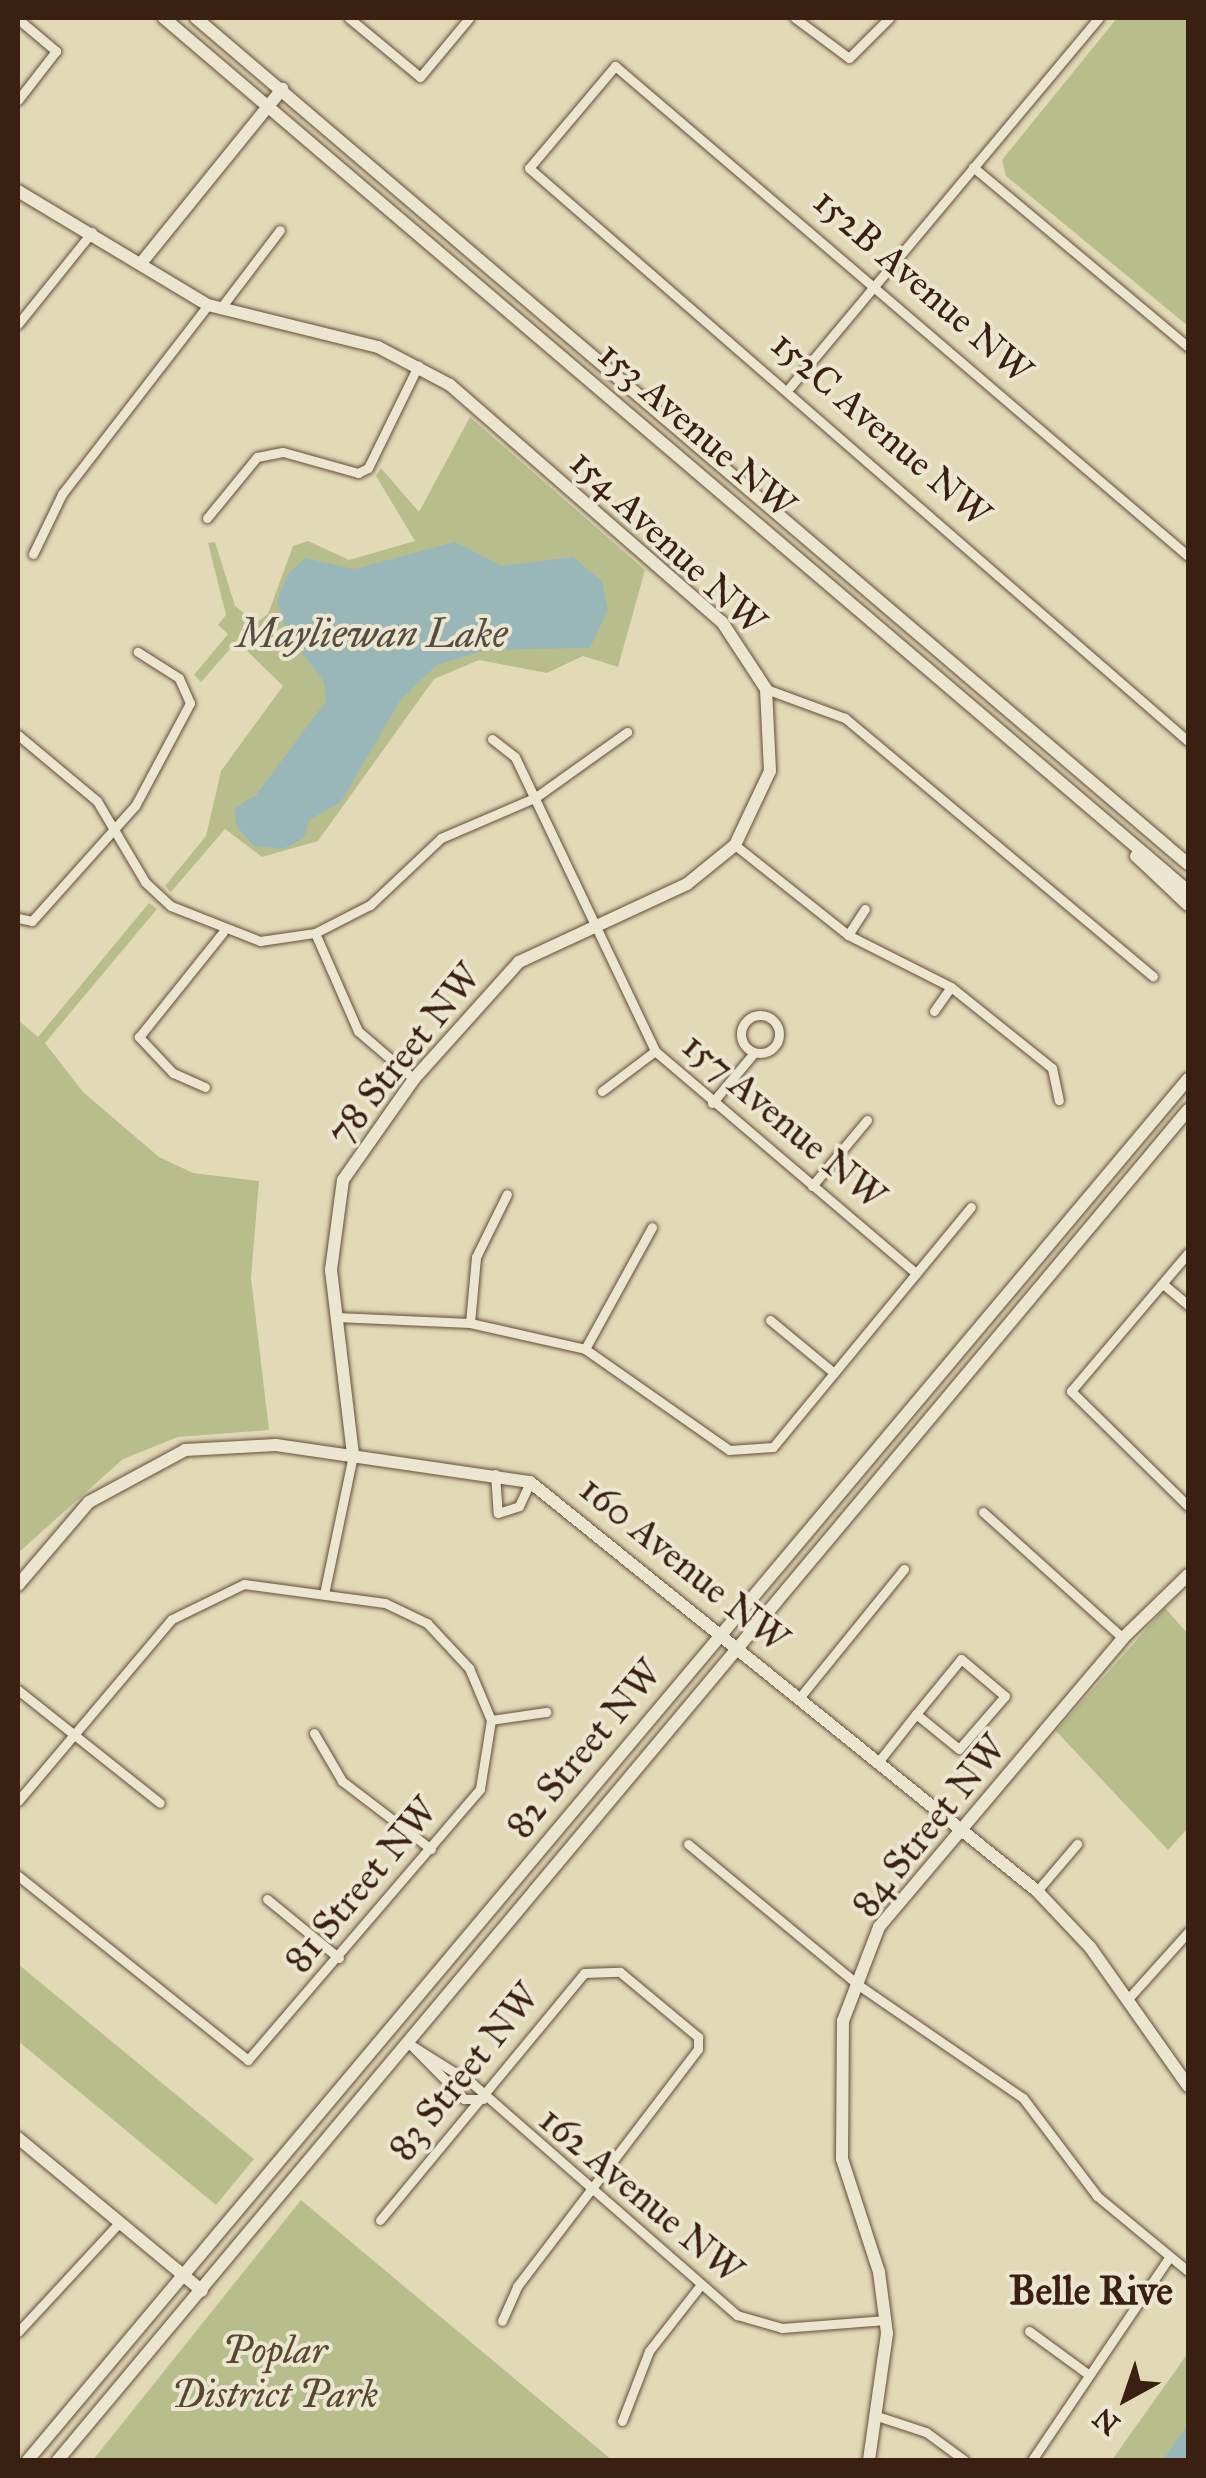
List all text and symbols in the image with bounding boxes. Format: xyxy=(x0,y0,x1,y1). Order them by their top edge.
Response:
street label: 152B Avenue NW xyxy=(804,179,1042,393)
street label: 152C Avenue NW xyxy=(762,321,1000,537)
street label: 153 Avenue NW xyxy=(589,332,805,528)
street label: 154 Avenue NW xyxy=(561,440,775,644)
water label: Mayliewan Lake xyxy=(237,610,507,658)
street label: 78 Street NW xyxy=(317,954,491,1154)
street label: 157 Avenue NW xyxy=(673,1023,895,1219)
street label: 160 Avenue NW xyxy=(570,1466,798,1662)
street label: 82 Street NW xyxy=(496,1651,672,1847)
street label: 84 Street NW xyxy=(842,1726,1016,1926)
street label: 81 Street NW xyxy=(275,1788,447,1982)
street label: 83 Street NW xyxy=(379,1974,549,2170)
street label: 162 Avenue NW xyxy=(530,2097,752,2293)
district label: Belle Rive xyxy=(1009,2267,1173,2315)
park label: Poplar District Park xyxy=(172,2328,378,2418)
north arrow xyxy=(1076,2348,1176,2448)
text: N xyxy=(1086,2400,1127,2442)

